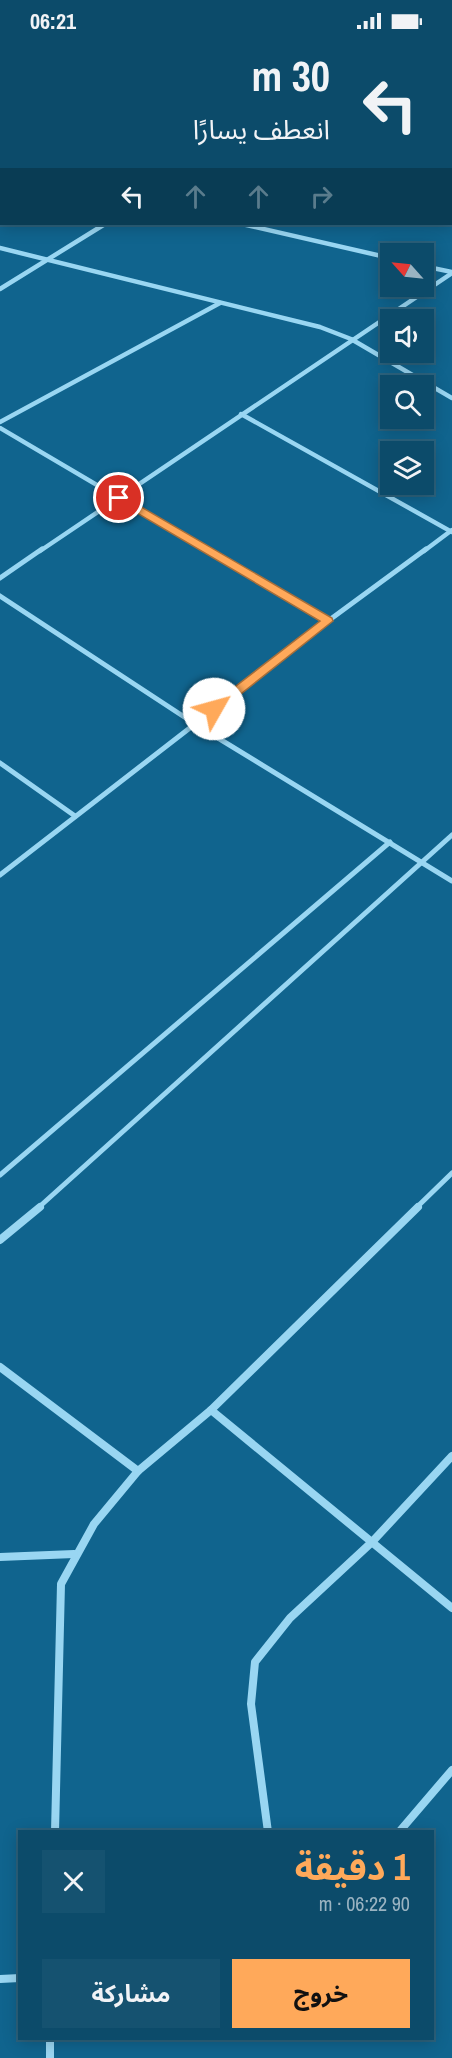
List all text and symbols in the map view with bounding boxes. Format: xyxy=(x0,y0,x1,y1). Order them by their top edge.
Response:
text: 06:21 xyxy=(30,6,76,36)
text: 30 m xyxy=(251,48,330,104)
icon: left xyxy=(351,66,429,144)
text: انعطف يسارًا xyxy=(193,111,330,147)
icon: left xyxy=(116,180,149,213)
icon: ahead xyxy=(179,180,212,213)
icon: ahead xyxy=(242,180,275,213)
icon: right xyxy=(305,180,338,213)
north arrow xyxy=(380,243,434,297)
map controls xyxy=(380,243,434,495)
button: sound xyxy=(380,309,434,363)
button: search xyxy=(380,375,434,429)
button: layers xyxy=(380,441,434,495)
pin xyxy=(93,472,144,523)
icon: arrive xyxy=(102,481,135,514)
position arrow xyxy=(182,677,246,741)
text: 1 دقيقة xyxy=(295,1843,410,1891)
button: close xyxy=(42,1850,105,1913)
text: 90 m · 06:22 xyxy=(319,1890,410,1917)
button: مشاركة xyxy=(42,1959,220,2028)
button: خروج xyxy=(232,1959,410,2028)

